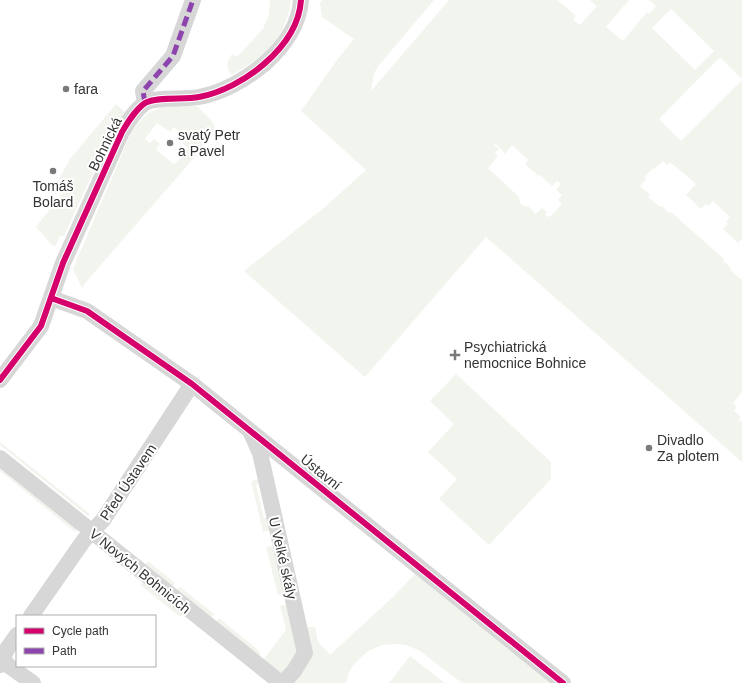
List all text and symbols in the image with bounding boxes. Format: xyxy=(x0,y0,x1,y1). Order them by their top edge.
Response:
place label: fara xyxy=(74,81,98,97)
marker: fara xyxy=(61,84,71,94)
street label: Bohnická xyxy=(85,114,125,173)
place label: svatý Petr a Pavel xyxy=(178,127,241,159)
marker: svatý Petr a Pavel xyxy=(165,138,175,148)
marker: Tomáš Bolard xyxy=(48,166,58,176)
place label: Tomáš Bolard xyxy=(32,178,74,210)
place label: Psychiatrická nemocnice Bohnice xyxy=(464,339,586,371)
marker: Psychiatrická nemocnice Bohnice xyxy=(449,349,461,361)
place label: Divadlo Za plotem xyxy=(657,432,719,464)
street label: Před Ústavem xyxy=(97,441,159,523)
marker: Divadlo Za plotem xyxy=(644,443,654,453)
street label: Ústavní xyxy=(298,451,345,493)
street label: U Velké skály xyxy=(266,515,300,601)
street label: V Nových Bohnicích xyxy=(86,525,194,617)
legend xyxy=(16,615,156,667)
text: Cycle path xyxy=(52,624,109,638)
text: Path xyxy=(52,644,77,658)

